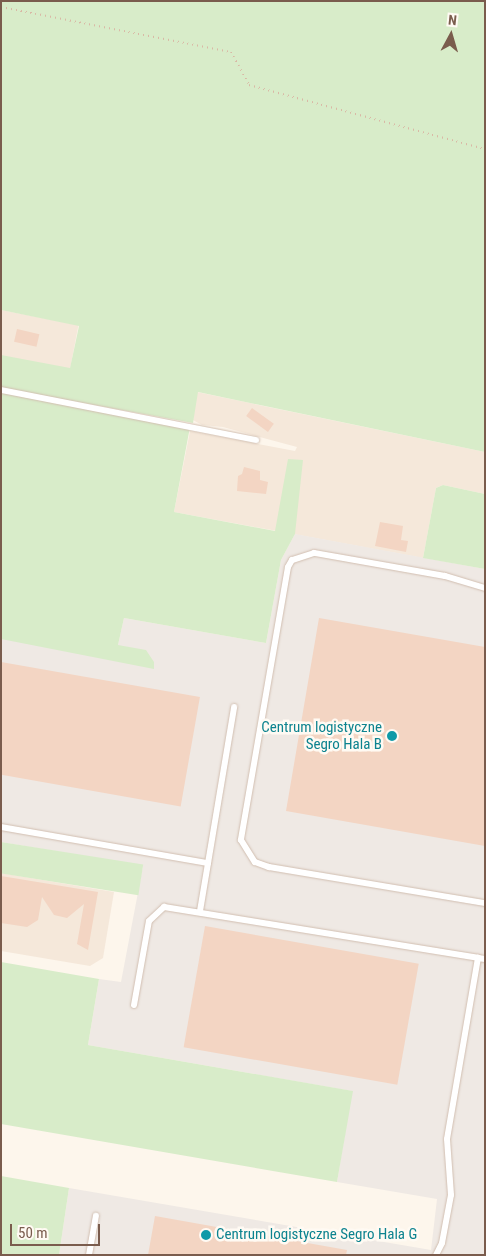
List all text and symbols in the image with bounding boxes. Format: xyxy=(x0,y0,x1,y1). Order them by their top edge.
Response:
north arrow xyxy=(426,10,476,60)
text: N xyxy=(447,12,458,28)
place label: Centrum logistyczne Segro Hala B xyxy=(261,718,382,753)
marker: Centrum logistyczne Segro Hala B xyxy=(386,730,398,742)
scale bar xyxy=(12,1214,102,1246)
text: 50 m xyxy=(18,1224,48,1242)
place label: Centrum logistyczne Segro Hala G xyxy=(216,1226,417,1244)
marker: Centrum logistyczne Segro Hala G xyxy=(200,1229,212,1241)

